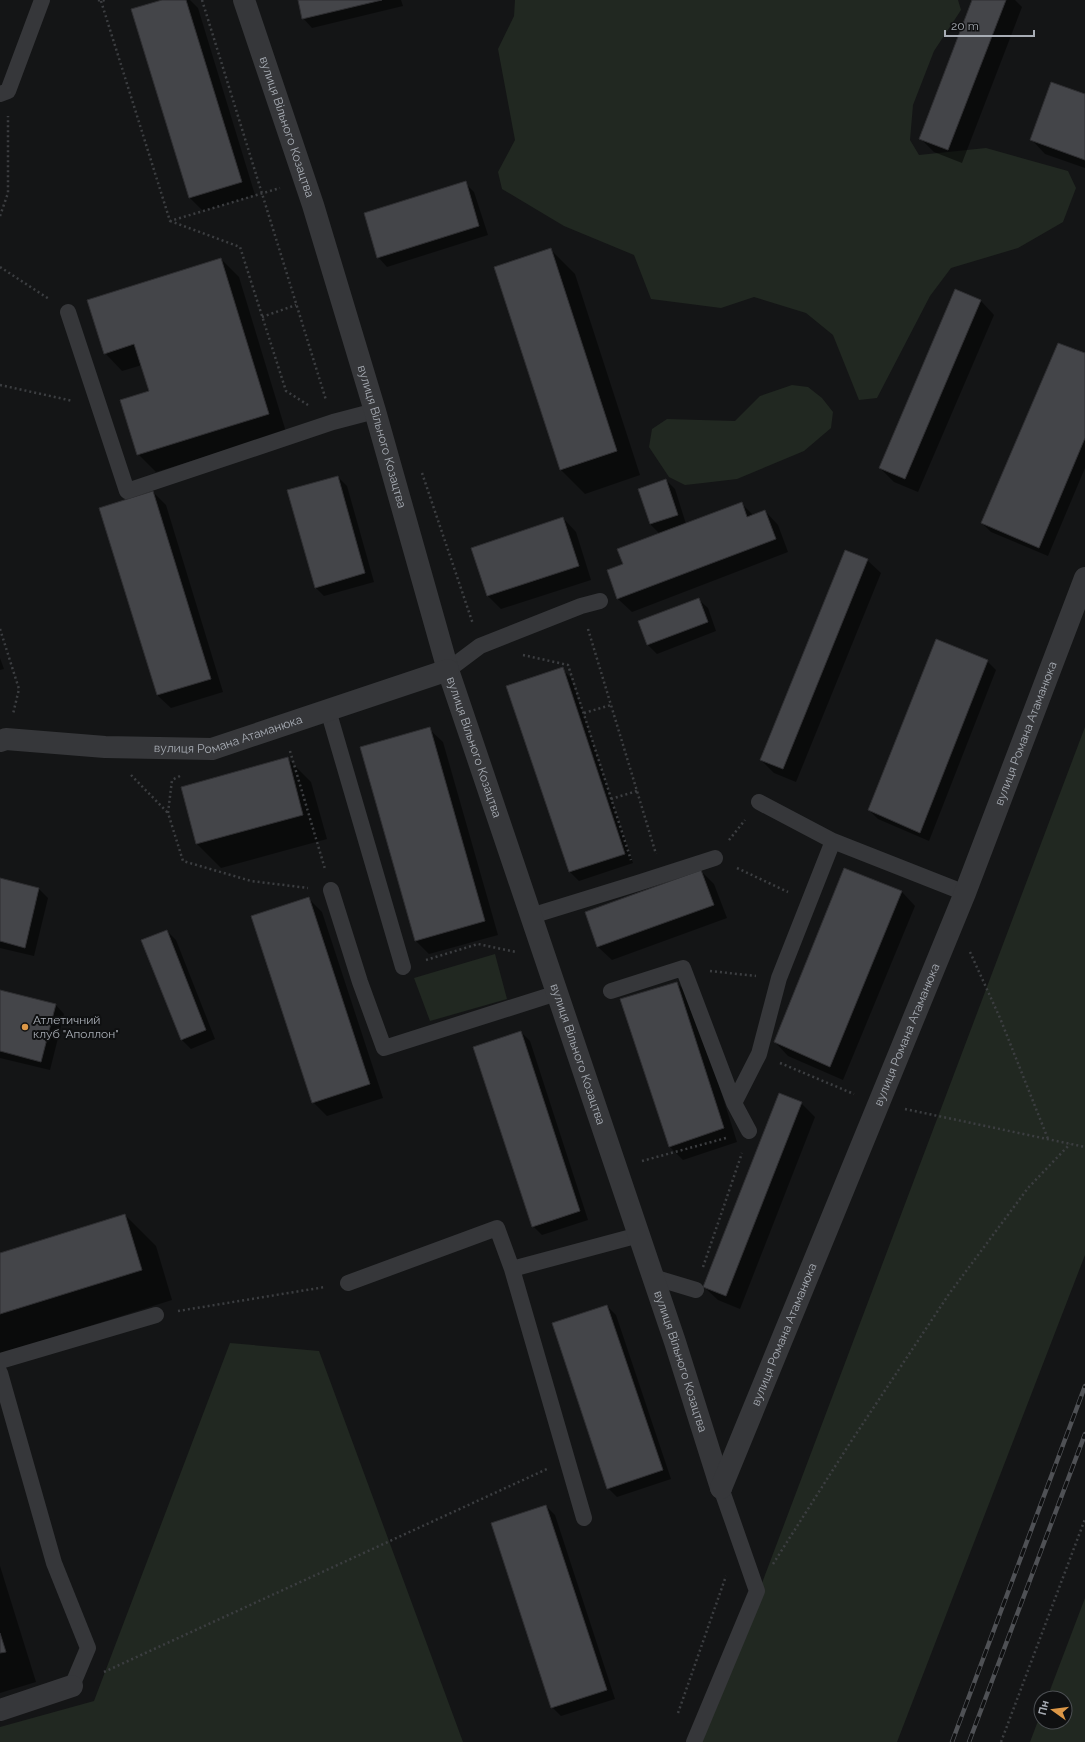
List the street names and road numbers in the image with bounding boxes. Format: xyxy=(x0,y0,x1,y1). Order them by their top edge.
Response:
street label: вулиця Вільного Козацтва xyxy=(257,55,317,199)
street label: вулиця Вільного Козацтва xyxy=(355,364,409,510)
street label: вулиця Романа Атаманюка xyxy=(992,659,1060,807)
street label: вулиця Вільного Козацтва xyxy=(444,675,504,819)
street label: вулиця Романа Атаманюка xyxy=(154,712,304,756)
street label: вулиця Романа Атаманюка xyxy=(871,961,942,1108)
street label: вулиця Вільного Козацтва xyxy=(547,982,608,1126)
street label: вулиця Романа Атаманюка xyxy=(748,1261,819,1408)
street label: вулиця Вільного Козацтва xyxy=(651,1289,710,1434)

